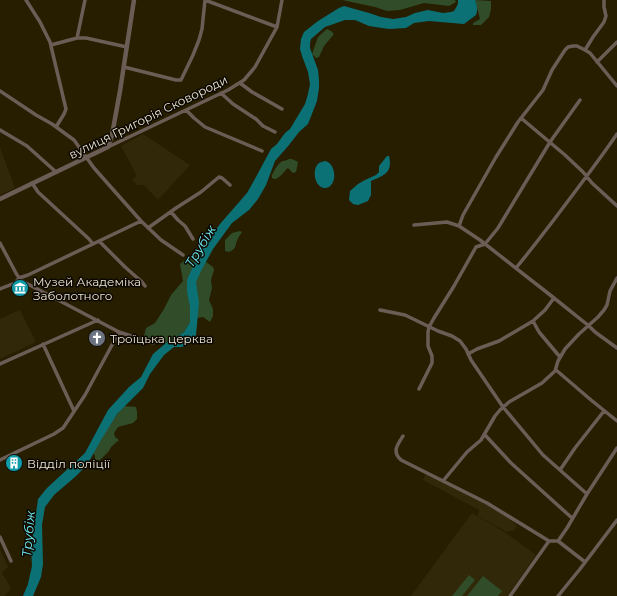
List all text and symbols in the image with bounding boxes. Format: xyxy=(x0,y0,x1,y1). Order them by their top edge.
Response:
street label: вулиця Григорія Сковороди xyxy=(66,72,230,162)
water label: Трубіж xyxy=(181,221,219,270)
place label: Музей Академіка Заболотного xyxy=(33,274,141,303)
museum icon: Музей Академіка Заболотного xyxy=(10,278,30,298)
church icon: Троїцька церква xyxy=(87,328,107,348)
place label: Троїцька церква xyxy=(110,331,213,346)
building icon: Відділ поліції xyxy=(4,453,24,473)
place label: Відділ поліції xyxy=(27,456,110,471)
water label: Трубіж xyxy=(18,509,38,558)

